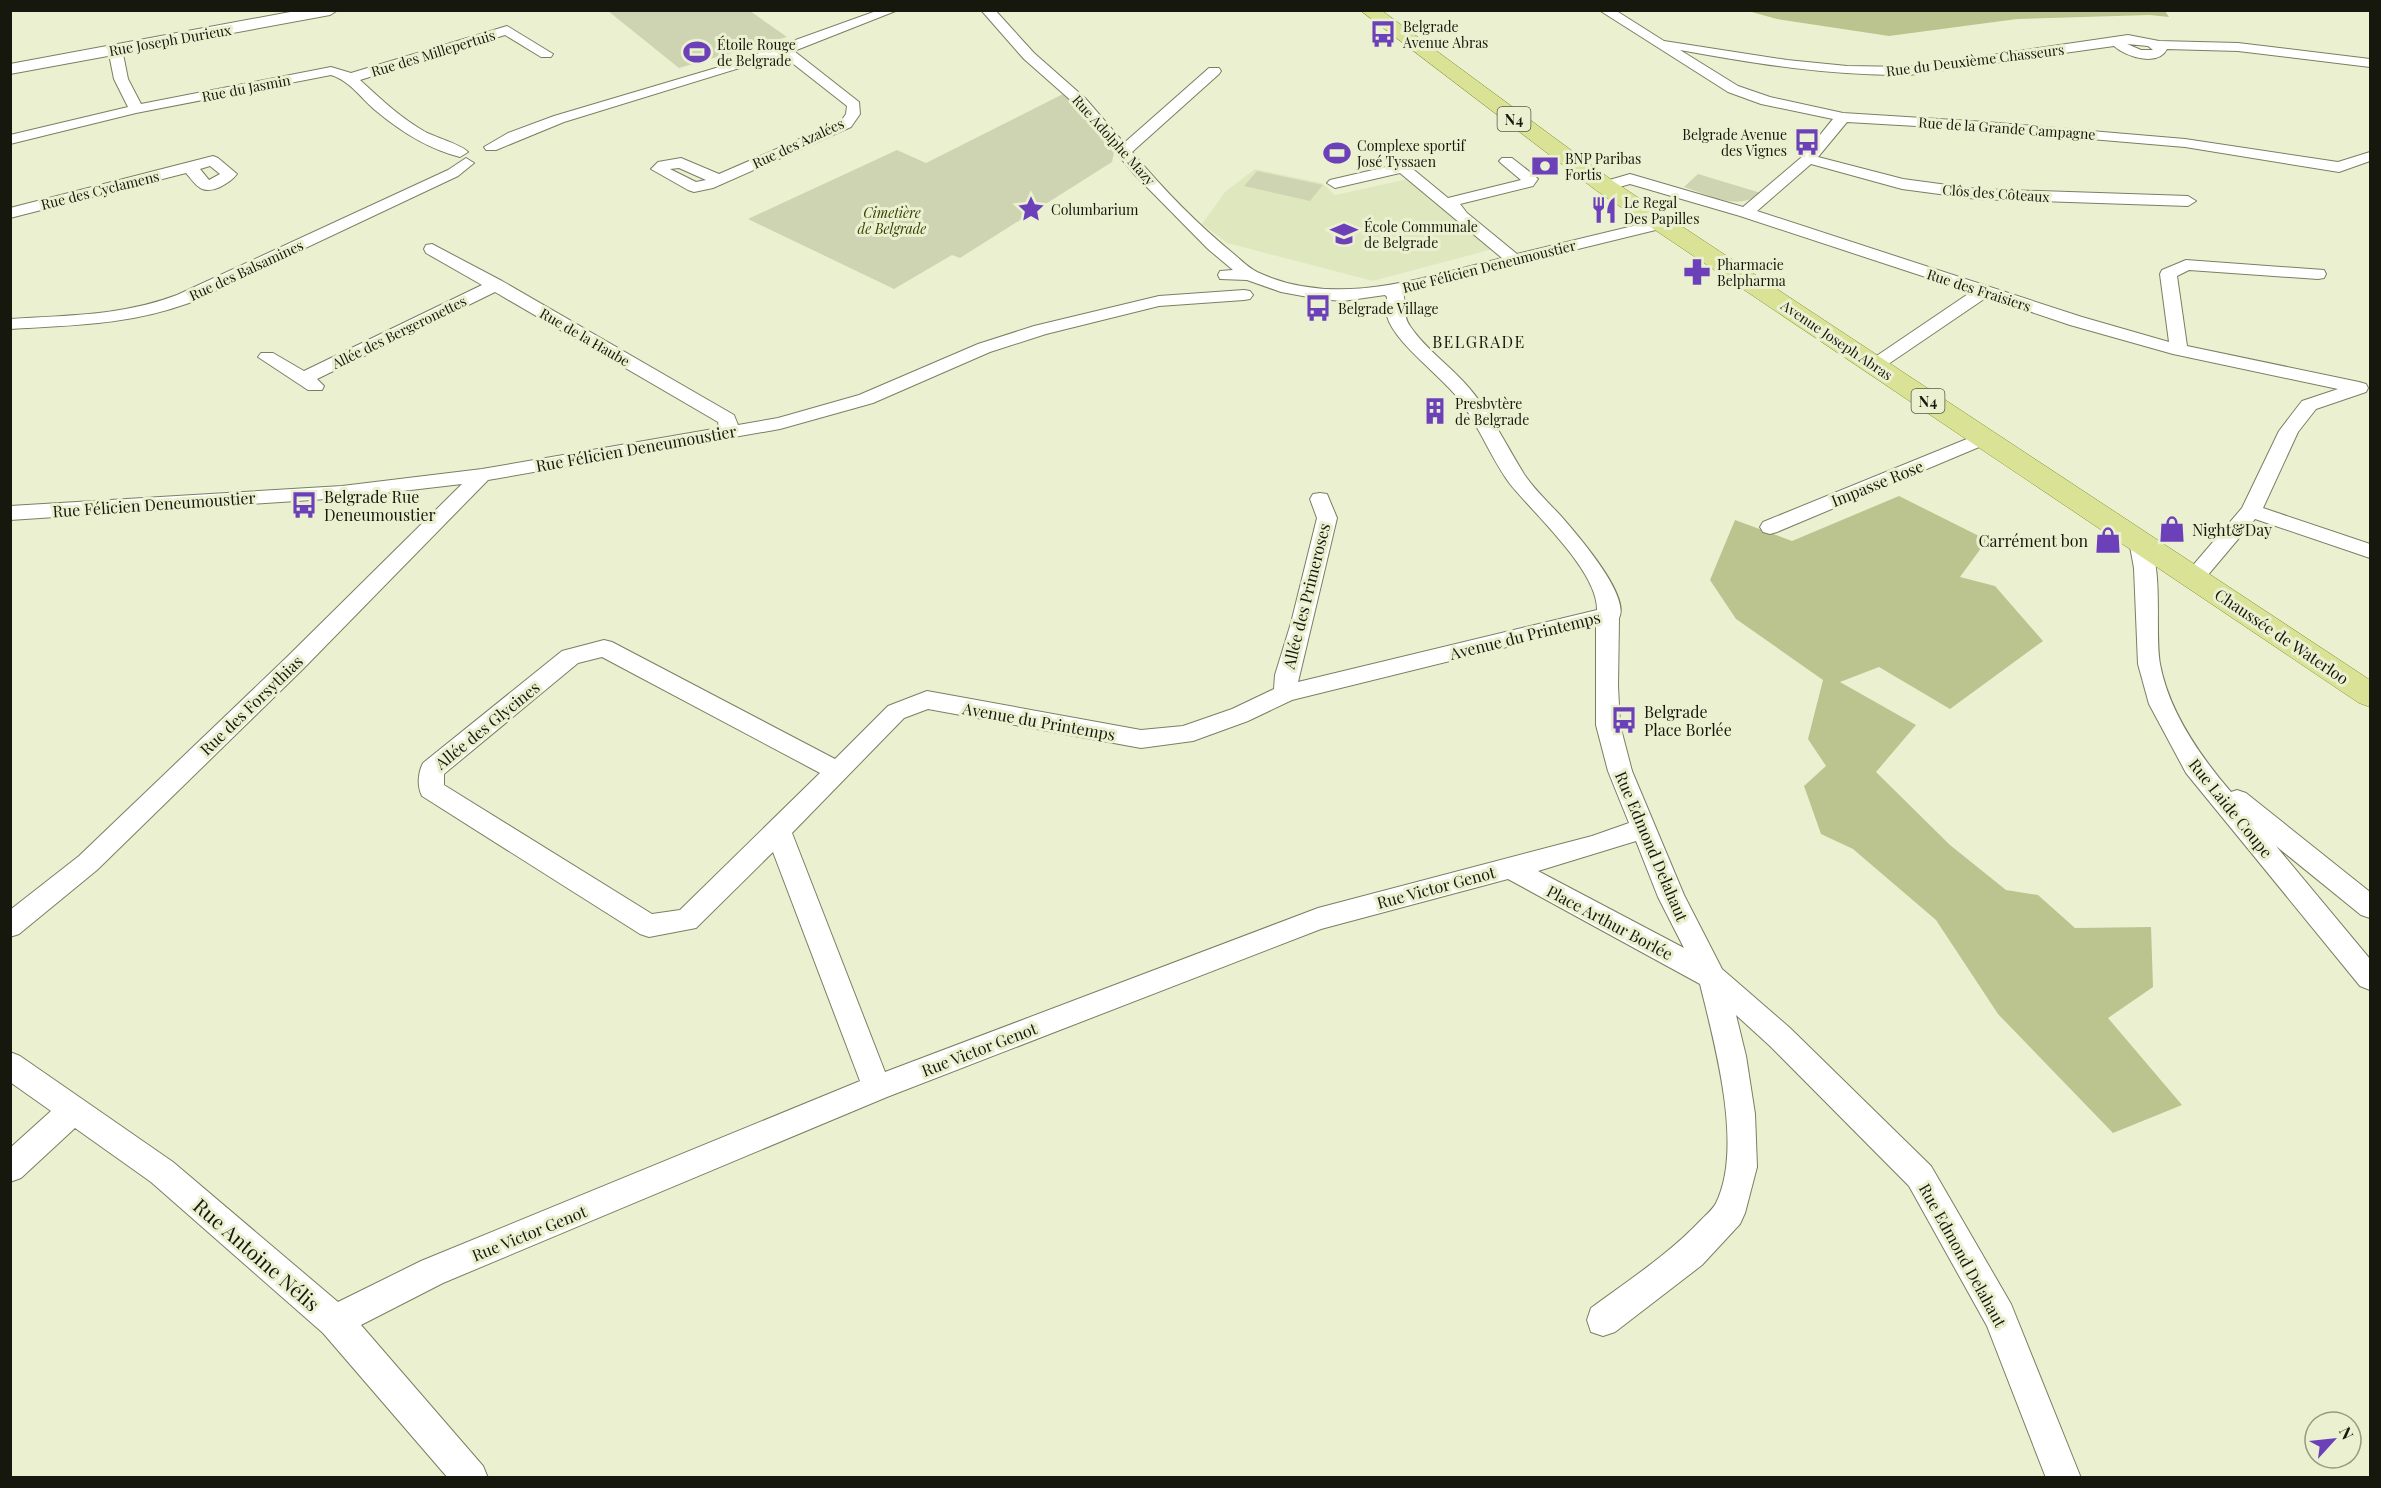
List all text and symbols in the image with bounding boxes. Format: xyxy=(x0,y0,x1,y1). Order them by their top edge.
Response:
place label: Belgrade Avenue Abras xyxy=(1402,17,1488,52)
bus stop icon: Belgrade Avenue Abras xyxy=(1368,19,1398,49)
street label: Rue Joseph Durieux xyxy=(107,20,233,60)
street label: Rue des Millepertuis xyxy=(369,25,497,81)
place label: Étoile Rouge de Belgrade xyxy=(717,35,796,70)
sports icon: Étoile Rouge de Belgrade xyxy=(682,37,712,67)
street label: Rue du Deuxième Chasseurs xyxy=(1885,40,2065,80)
street label: Rue du Jasmin xyxy=(200,70,293,106)
street label: Rue Adolphe Mazy xyxy=(1068,91,1160,189)
road number: N4 xyxy=(1498,107,1530,131)
street label: Rue de la Grande Campagne xyxy=(1918,112,2096,144)
street label: Rue des Azalées xyxy=(749,113,847,173)
place label: Belgrade Avenue des Vignes xyxy=(1682,125,1787,160)
bus stop icon: Belgrade Avenue des Vignes xyxy=(1792,127,1822,157)
place label: Complexe sportif José Tyssaen xyxy=(1356,136,1467,171)
sports icon: Complexe sportif José Tyssaen xyxy=(1322,138,1352,168)
place label: BNP Paribas Fortis xyxy=(1565,149,1641,184)
bank icon: BNP Paribas Fortis xyxy=(1530,151,1560,181)
street label: Rue des Cyclamens xyxy=(39,166,161,214)
street label: Clôs des Côteaux xyxy=(1942,180,2051,206)
place label: Le Regal Des Papilles xyxy=(1624,193,1699,228)
place icon: Columbarium xyxy=(1016,194,1046,224)
restaurant icon: Le Regal Des Papilles xyxy=(1589,195,1619,225)
place label: Columbarium xyxy=(1051,200,1139,219)
park label: Cimetière de Belgrade xyxy=(858,203,926,238)
place label: École Communale de Belgrade xyxy=(1364,217,1478,252)
school or university icon: École Communale de Belgrade xyxy=(1329,219,1359,249)
street label: Rue des Balsamines xyxy=(186,235,306,305)
street label: Rue Félicien Deneumoustier xyxy=(1400,235,1578,297)
place label: Pharmacie Belpharma xyxy=(1717,255,1786,290)
pharmacy icon: Pharmacie Belpharma xyxy=(1682,257,1712,287)
street label: Rue des Fraisiers xyxy=(1925,264,2033,316)
street label: Allée des Bergeronettes xyxy=(328,291,469,373)
bus stop icon: Belgrade Village xyxy=(1303,293,1333,323)
street label: Avenue Joseph Abras xyxy=(1777,295,1896,384)
place label: Belgrade Village xyxy=(1338,299,1438,318)
street label: Rue de la Haube xyxy=(537,304,633,370)
district label: BELGRADE xyxy=(1432,331,1526,352)
road number: N4 xyxy=(1912,389,1944,413)
place label: Presbytère de Belgrade xyxy=(1455,394,1529,429)
building icon: Presbytère de Belgrade xyxy=(1420,396,1450,426)
street label: Rue Félicien Deneumoustier xyxy=(534,420,738,476)
street label: Impasse Rose xyxy=(1828,455,1926,511)
street label: Rue Félicien Deneumoustier xyxy=(52,486,256,522)
place label: Belgrade Rue Deneumoustier xyxy=(324,486,436,525)
bus stop icon: Belgrade Rue Deneumoustier xyxy=(289,490,319,520)
shop icon: Night&Day xyxy=(2157,514,2187,544)
place label: Night&Day xyxy=(2192,519,2272,540)
street label: Allée des Primeroses xyxy=(1278,521,1334,672)
shop icon: Carrément bon xyxy=(2093,525,2123,555)
place label: Carrément bon xyxy=(1978,530,2088,551)
street label: Chaussée de Waterloo xyxy=(2211,583,2353,689)
street label: Avenue du Printemps xyxy=(1447,606,1602,664)
street label: Rue des Forsythias xyxy=(195,651,307,759)
street label: Allée des Glycines xyxy=(430,676,544,774)
street label: Avenue du Printemps xyxy=(960,697,1117,745)
place label: Belgrade Place Borlée xyxy=(1644,701,1732,740)
bus stop icon: Belgrade Place Borlée xyxy=(1609,705,1639,735)
street label: Rue Laide Coupe xyxy=(2185,754,2277,862)
street label: Rue Edmond Delahaut xyxy=(1611,768,1693,925)
street label: Rue Victor Genot xyxy=(1374,861,1498,913)
street label: Place Arthur Borlée xyxy=(1543,880,1677,964)
street label: Rue Victor Genot xyxy=(918,1017,1040,1081)
street label: Rue Edmond Delahaut xyxy=(1915,1179,2011,1331)
street label: Rue Antoine Nélis xyxy=(188,1192,326,1316)
street label: Rue Victor Genot xyxy=(469,1200,590,1266)
north arrow xyxy=(2303,1410,2363,1470)
text: N xyxy=(2335,1423,2359,1443)

